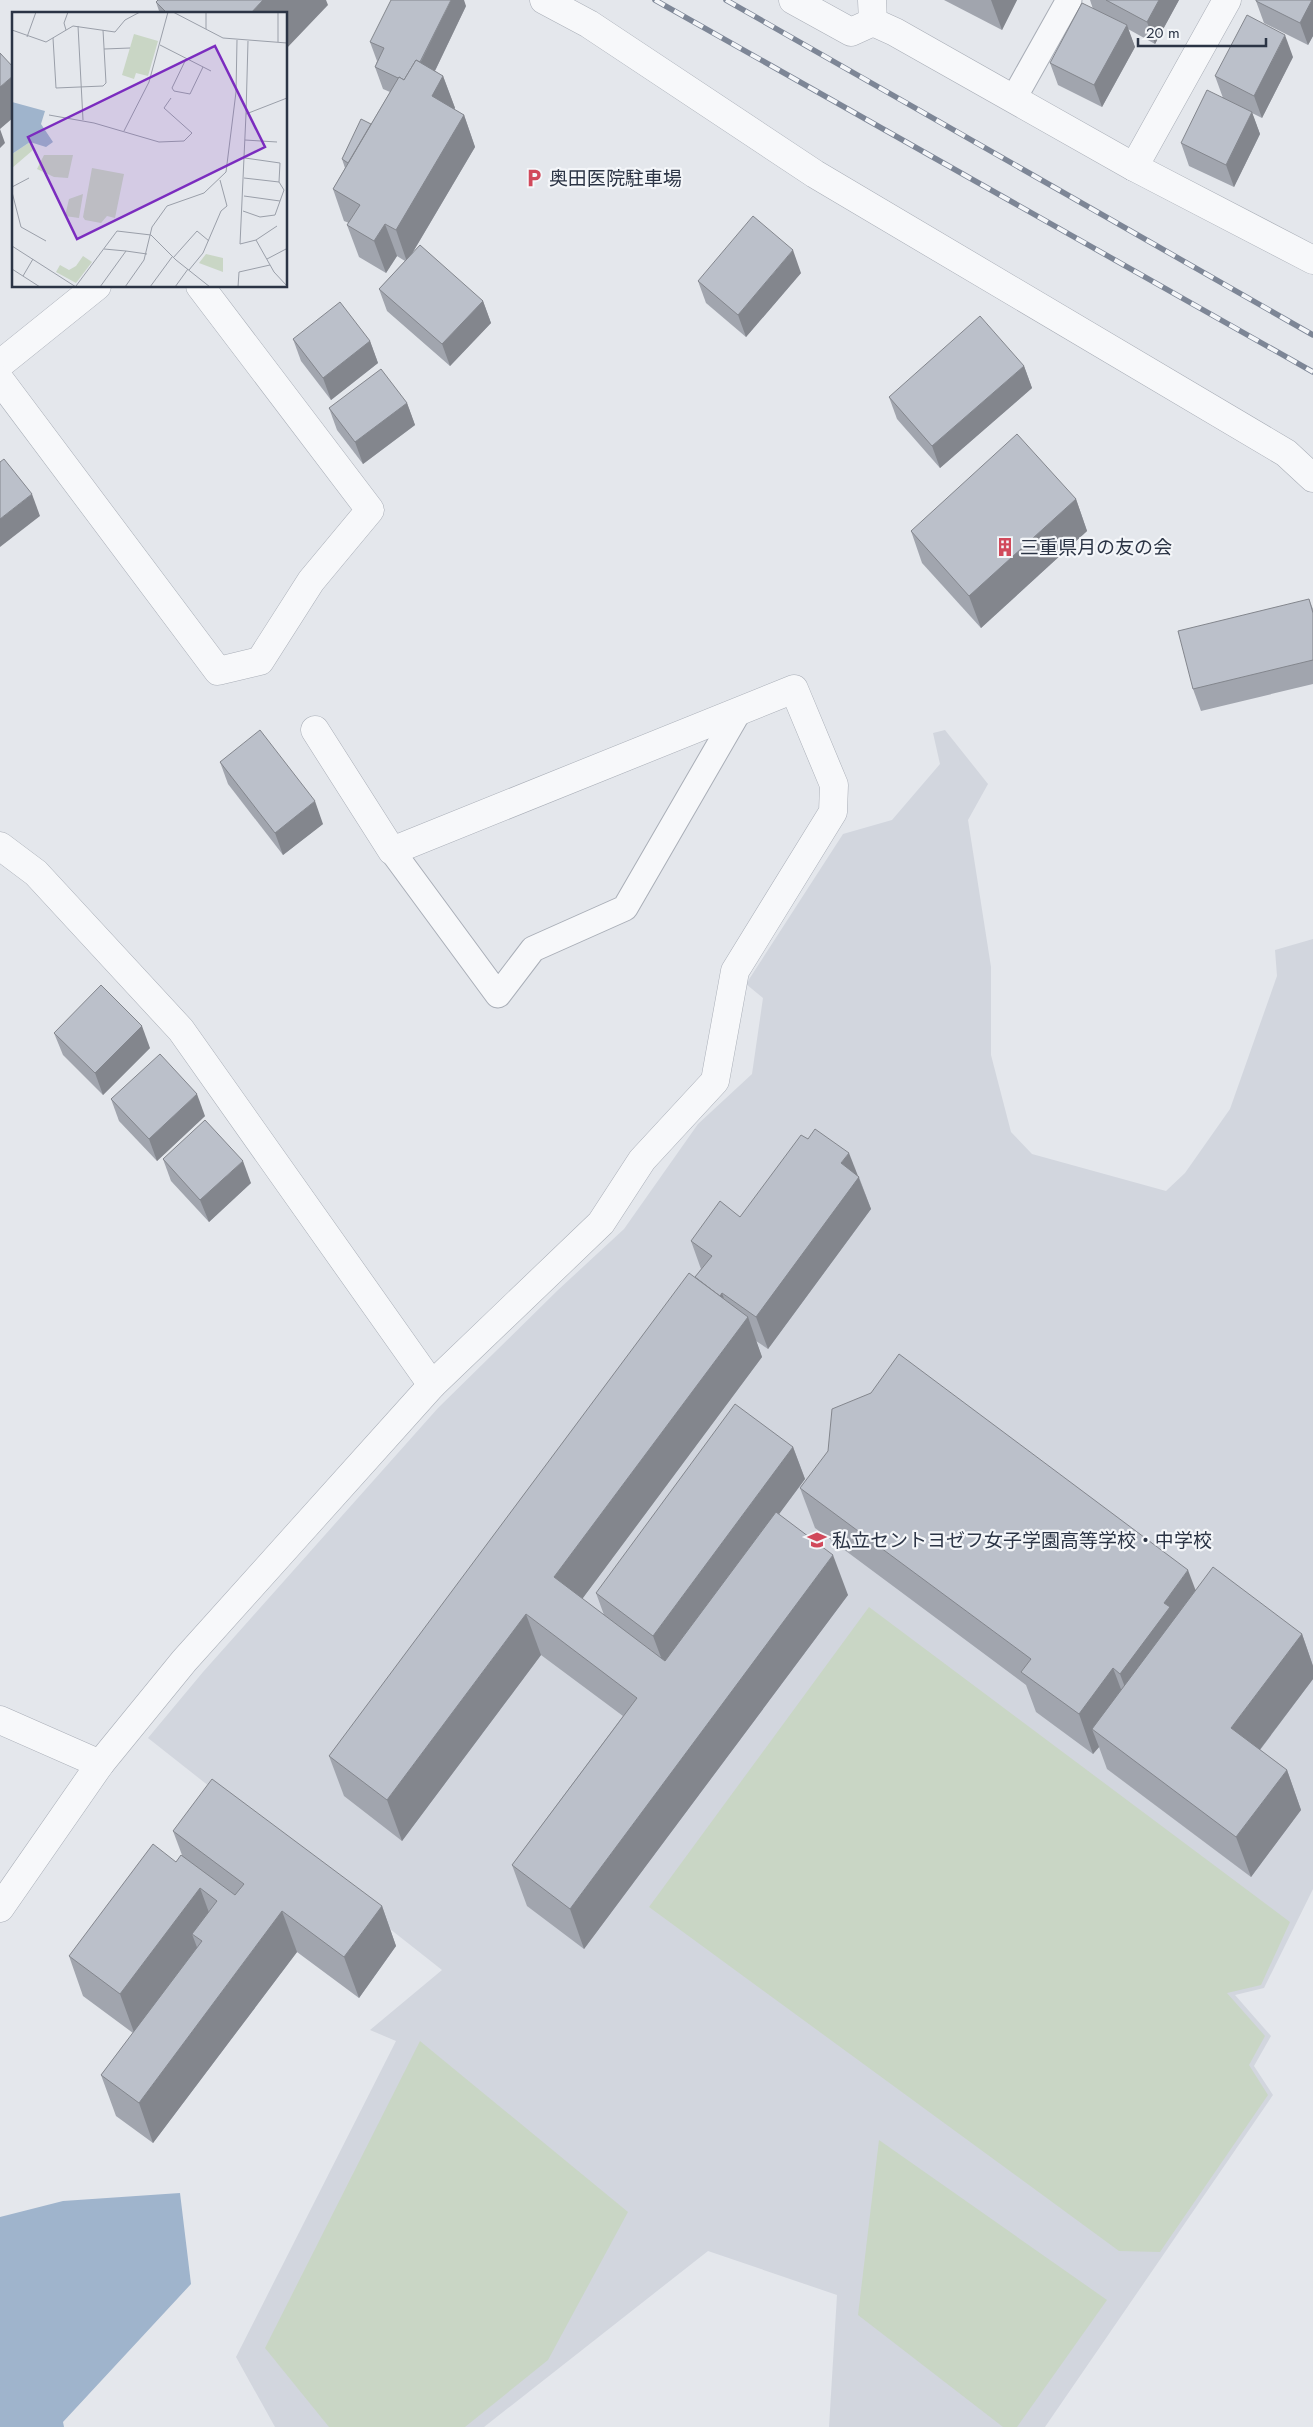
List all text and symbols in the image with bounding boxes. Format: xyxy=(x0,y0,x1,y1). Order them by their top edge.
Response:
inset map xyxy=(12,12,288,288)
scale bar xyxy=(1138,15,1266,47)
text: 20 m xyxy=(1146,22,1180,44)
place label: 奥田医院駐車場 xyxy=(549,165,682,192)
parking icon: 奥田医院駐車場 xyxy=(523,167,545,189)
place label: 三重県月の友の会 xyxy=(1020,534,1172,561)
building icon: 三重県月の友の会 xyxy=(994,536,1016,558)
place label: 私立セントヨゼフ女子学園高等学校・中学校 xyxy=(832,1527,1212,1554)
school or university icon: 私立セントヨゼフ女子学園高等学校・中学校 xyxy=(806,1529,828,1551)

